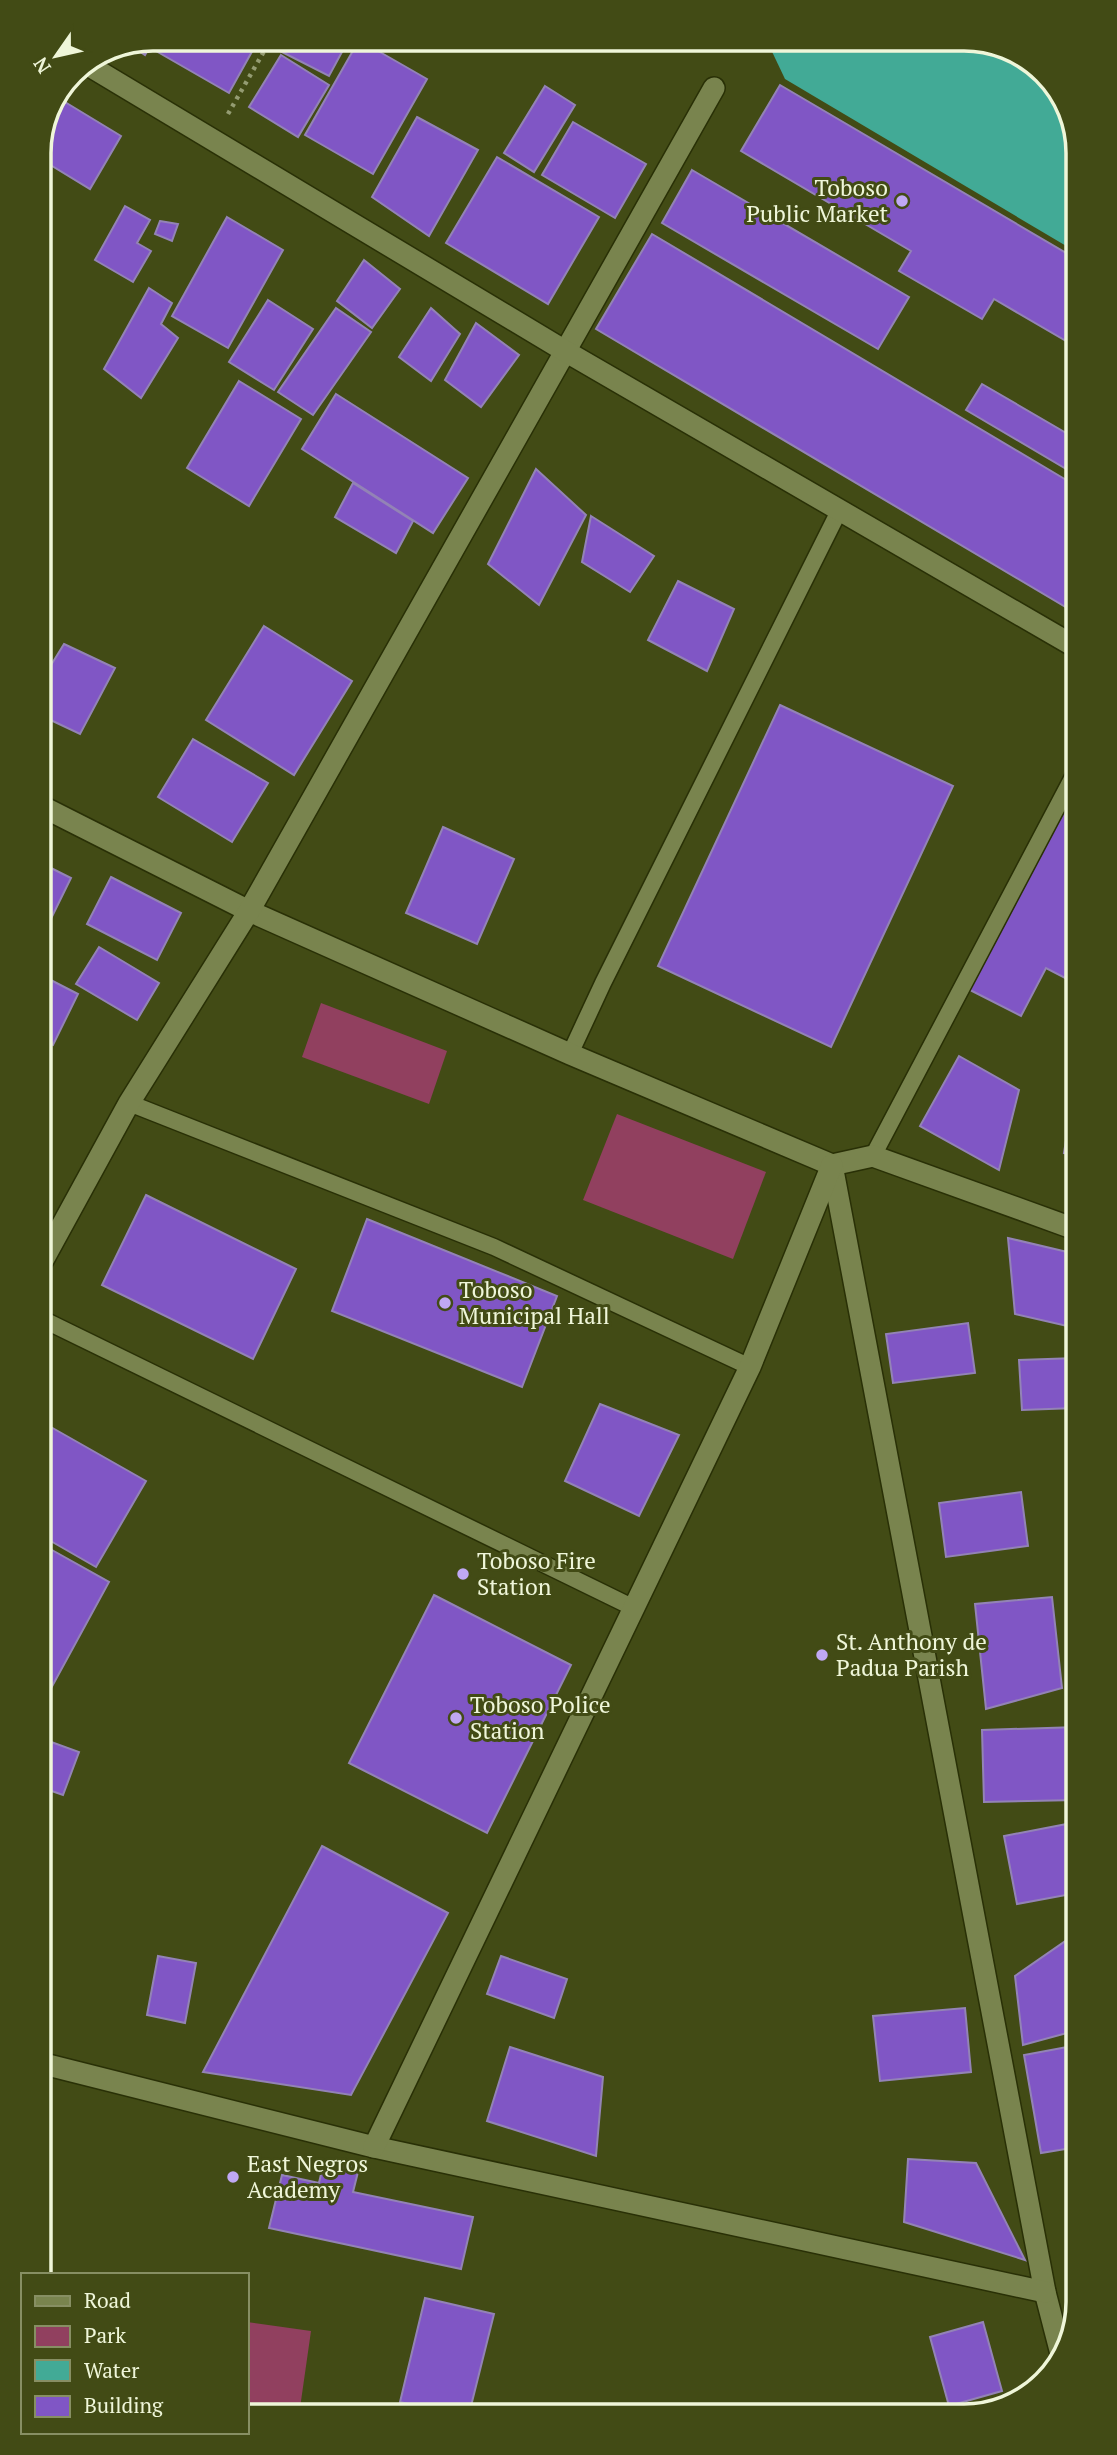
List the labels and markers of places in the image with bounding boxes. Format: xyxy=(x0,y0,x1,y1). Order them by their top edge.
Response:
place label: Toboso Public Market xyxy=(746,172,888,229)
marker: Toboso Public Market xyxy=(894,193,910,209)
place label: Toboso Municipal Hall xyxy=(459,1274,610,1331)
marker: Toboso Municipal Hall xyxy=(437,1295,453,1311)
place label: Toboso Fire Station xyxy=(477,1545,596,1602)
marker: Toboso Fire Station xyxy=(455,1566,471,1582)
place label: St. Anthony de Padua Parish xyxy=(836,1626,987,1683)
marker: St. Anthony de Padua Parish xyxy=(814,1647,830,1663)
place label: Toboso Police Station xyxy=(470,1689,610,1746)
marker: Toboso Police Station xyxy=(448,1710,464,1726)
place label: East Negros Academy xyxy=(247,2148,368,2205)
marker: East Negros Academy xyxy=(225,2169,241,2185)

